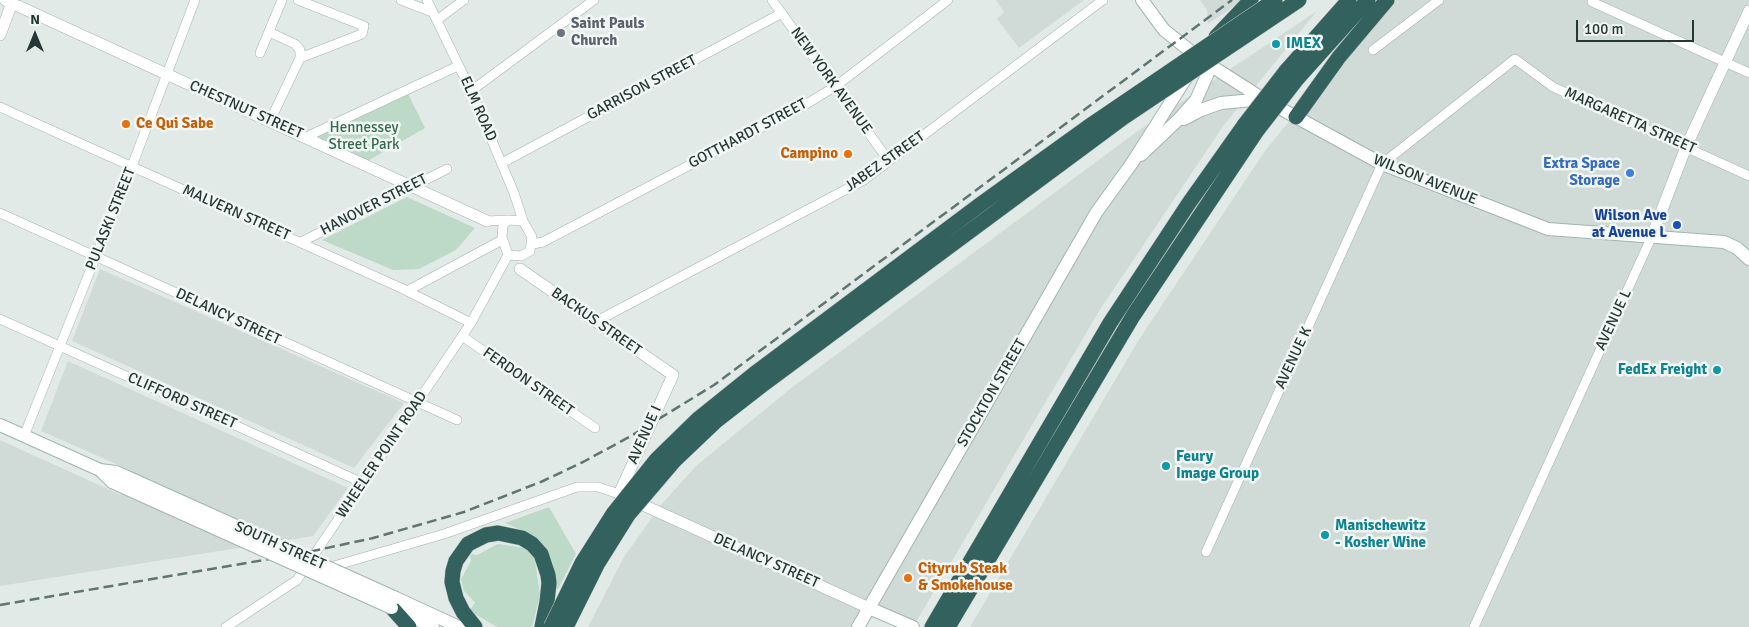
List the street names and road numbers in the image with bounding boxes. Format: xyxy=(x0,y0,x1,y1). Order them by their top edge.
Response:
street label: NEW YORK AVENUE xyxy=(786,24,876,138)
street label: GARRISON STREET xyxy=(584,52,700,124)
street label: ELM ROAD xyxy=(456,74,500,144)
street label: CHESTNUT STREET xyxy=(186,77,306,143)
street label: MARGARETTA STREET xyxy=(1562,84,1698,158)
street label: GOTTHARDT STREET xyxy=(686,95,810,173)
street label: JABEZ STREET xyxy=(842,128,928,196)
street label: WILSON AVENUE xyxy=(1370,151,1480,209)
street label: PULASKI STREET xyxy=(82,165,140,273)
street label: HANOVER STREET xyxy=(318,170,430,240)
street label: MALVERN STREET xyxy=(179,181,293,245)
street label: BACKUS STREET xyxy=(547,284,645,360)
street label: DELANCY STREET xyxy=(173,285,283,349)
street label: AVENUE L xyxy=(1592,287,1636,353)
street label: AVENUE K xyxy=(1272,324,1316,392)
street label: STOCKTON STREET xyxy=(954,336,1030,450)
street label: FERDON STREET xyxy=(479,344,577,420)
street label: CLIFFORD STREET xyxy=(125,369,239,433)
street label: WHEELER POINT ROAD xyxy=(333,388,431,522)
street label: AVENUE I xyxy=(624,403,666,467)
street label: SOUTH STREET xyxy=(232,518,328,574)
street label: DELANCY STREET xyxy=(710,530,822,592)

